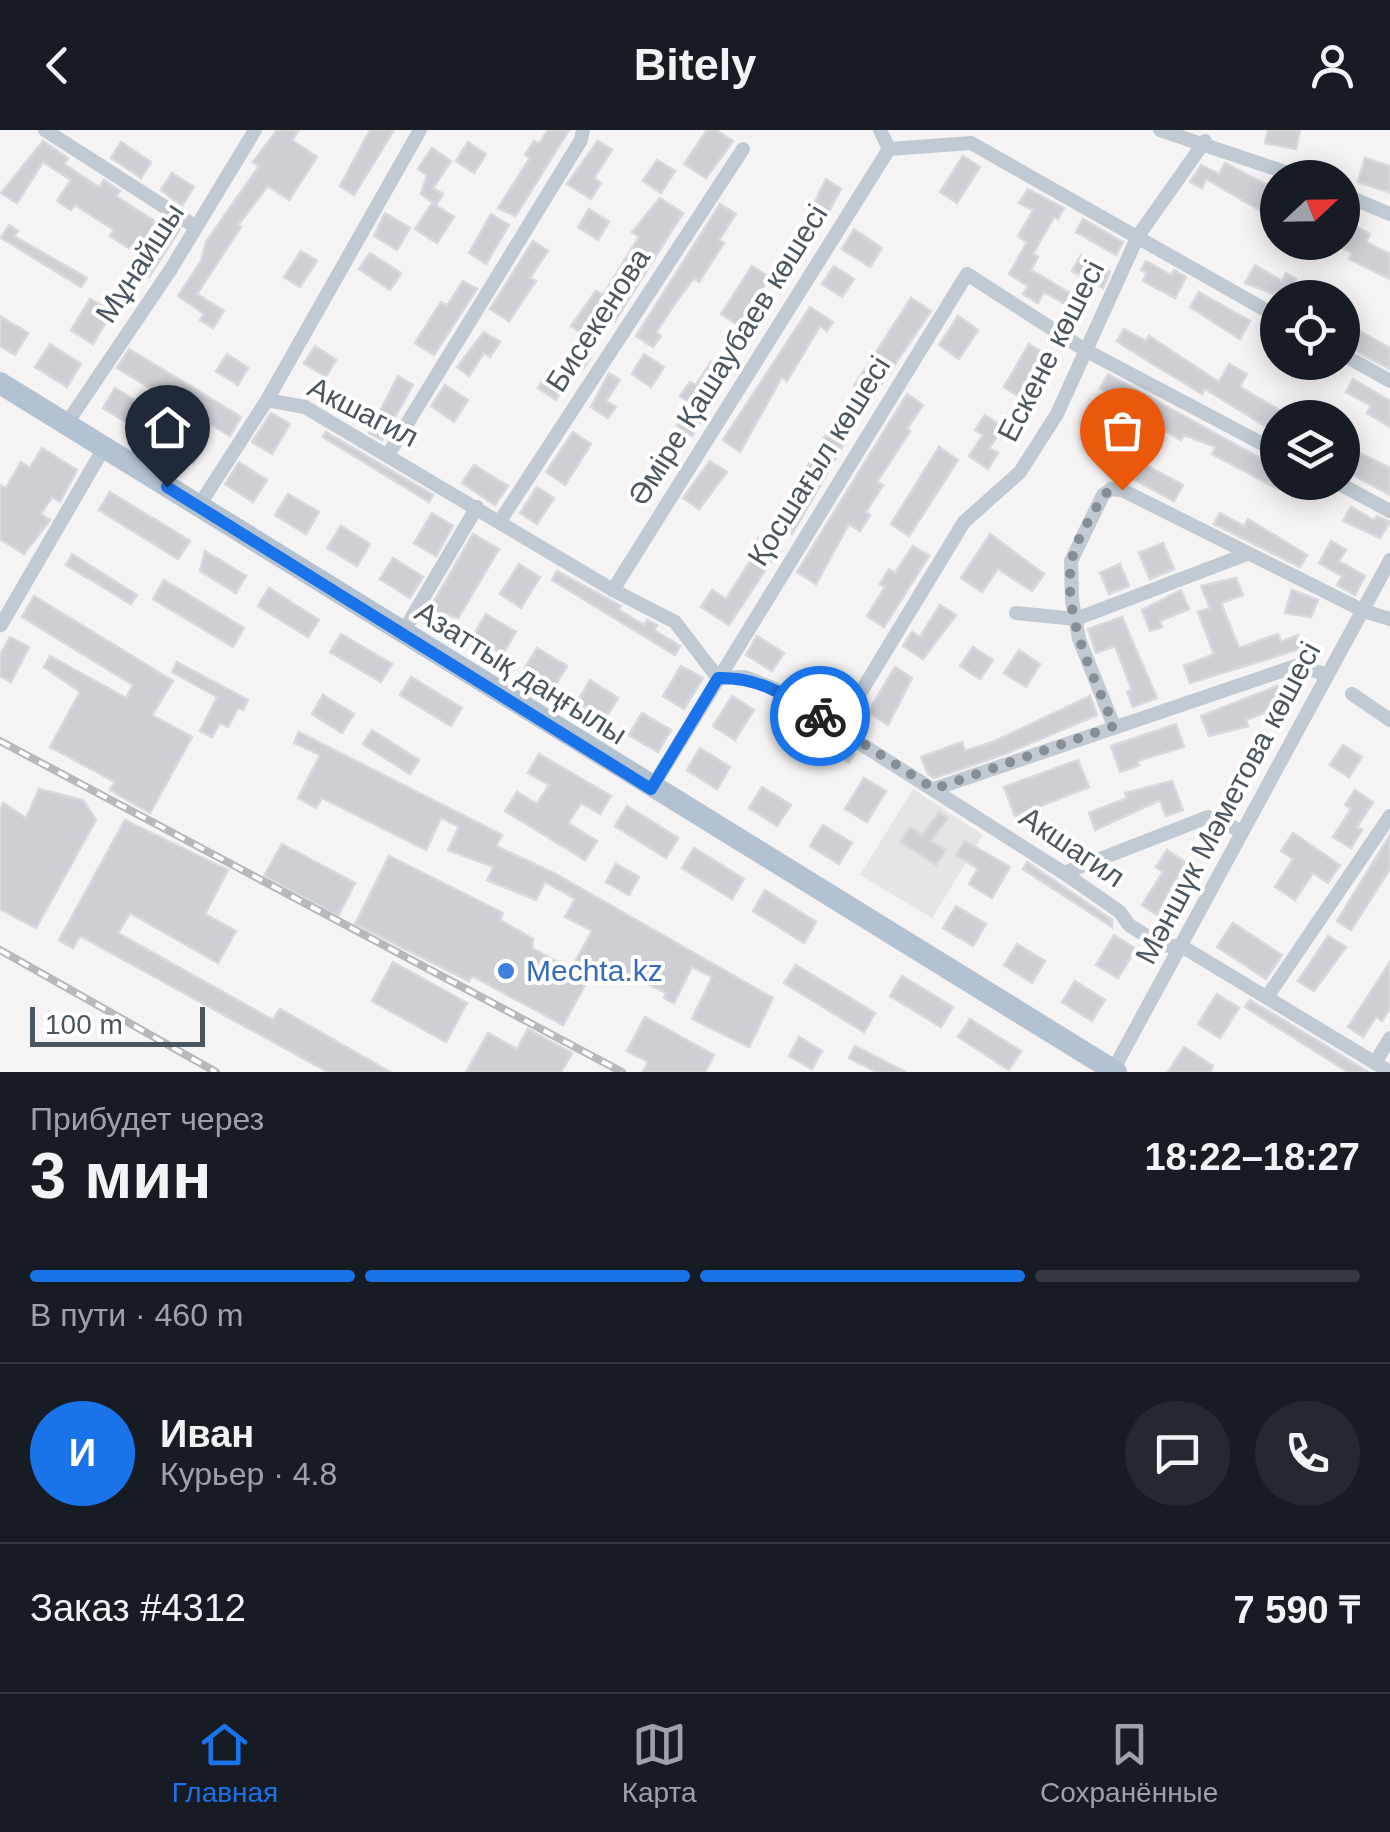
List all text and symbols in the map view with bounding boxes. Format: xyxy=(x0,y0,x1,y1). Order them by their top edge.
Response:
icon: back xyxy=(30,38,85,93)
icon: person xyxy=(1305,38,1360,93)
text: Bitely xyxy=(634,39,756,90)
north arrow xyxy=(1260,160,1360,260)
map controls xyxy=(1260,160,1360,500)
street label: Мұнайшы xyxy=(89,197,190,329)
street label: Әміре Қашаубаев көшесі xyxy=(621,198,834,511)
street label: Бисекенова xyxy=(539,242,656,397)
street label: Ескене көшесі xyxy=(991,255,1110,447)
button: locate xyxy=(1260,280,1360,380)
street label: Қосшағыл көшесі xyxy=(741,350,896,571)
street label: Акшагил xyxy=(303,370,424,453)
pin xyxy=(125,385,210,488)
pin xyxy=(1080,388,1165,491)
icon: home xyxy=(140,400,195,455)
button: layers xyxy=(1260,400,1360,500)
icon: bag xyxy=(1095,403,1150,458)
street label: Азаттық даңғылы xyxy=(410,594,633,751)
street label: Мәншүк Мәметова көшесі xyxy=(1129,636,1327,969)
courier xyxy=(770,666,870,766)
icon: bike xyxy=(793,689,848,744)
street label: Акшагил xyxy=(1014,800,1131,894)
place label: Mechta.kz xyxy=(526,954,663,987)
marker: Mechta.kz xyxy=(495,960,517,982)
scale bar xyxy=(30,1002,205,1046)
text: 100 m xyxy=(45,1009,123,1040)
text: Прибудет через xyxy=(30,1101,264,1137)
text: 18:22–18:27 xyxy=(1144,1136,1360,1178)
text: 3 мин xyxy=(30,1139,212,1212)
text: В пути · 460 m xyxy=(30,1297,243,1333)
button: chat xyxy=(1125,1401,1230,1506)
button: phone xyxy=(1255,1401,1360,1506)
text: Иван xyxy=(160,1413,254,1455)
text: И xyxy=(69,1432,96,1474)
text: Курьер · 4.8 xyxy=(160,1456,337,1492)
text: Заказ #4312 xyxy=(30,1587,246,1629)
text: 7 590 ₸ xyxy=(1234,1589,1360,1631)
tab: Главная xyxy=(172,1717,278,1809)
tab: Карта xyxy=(622,1717,697,1809)
tab: Сохранённые xyxy=(1040,1717,1218,1809)

